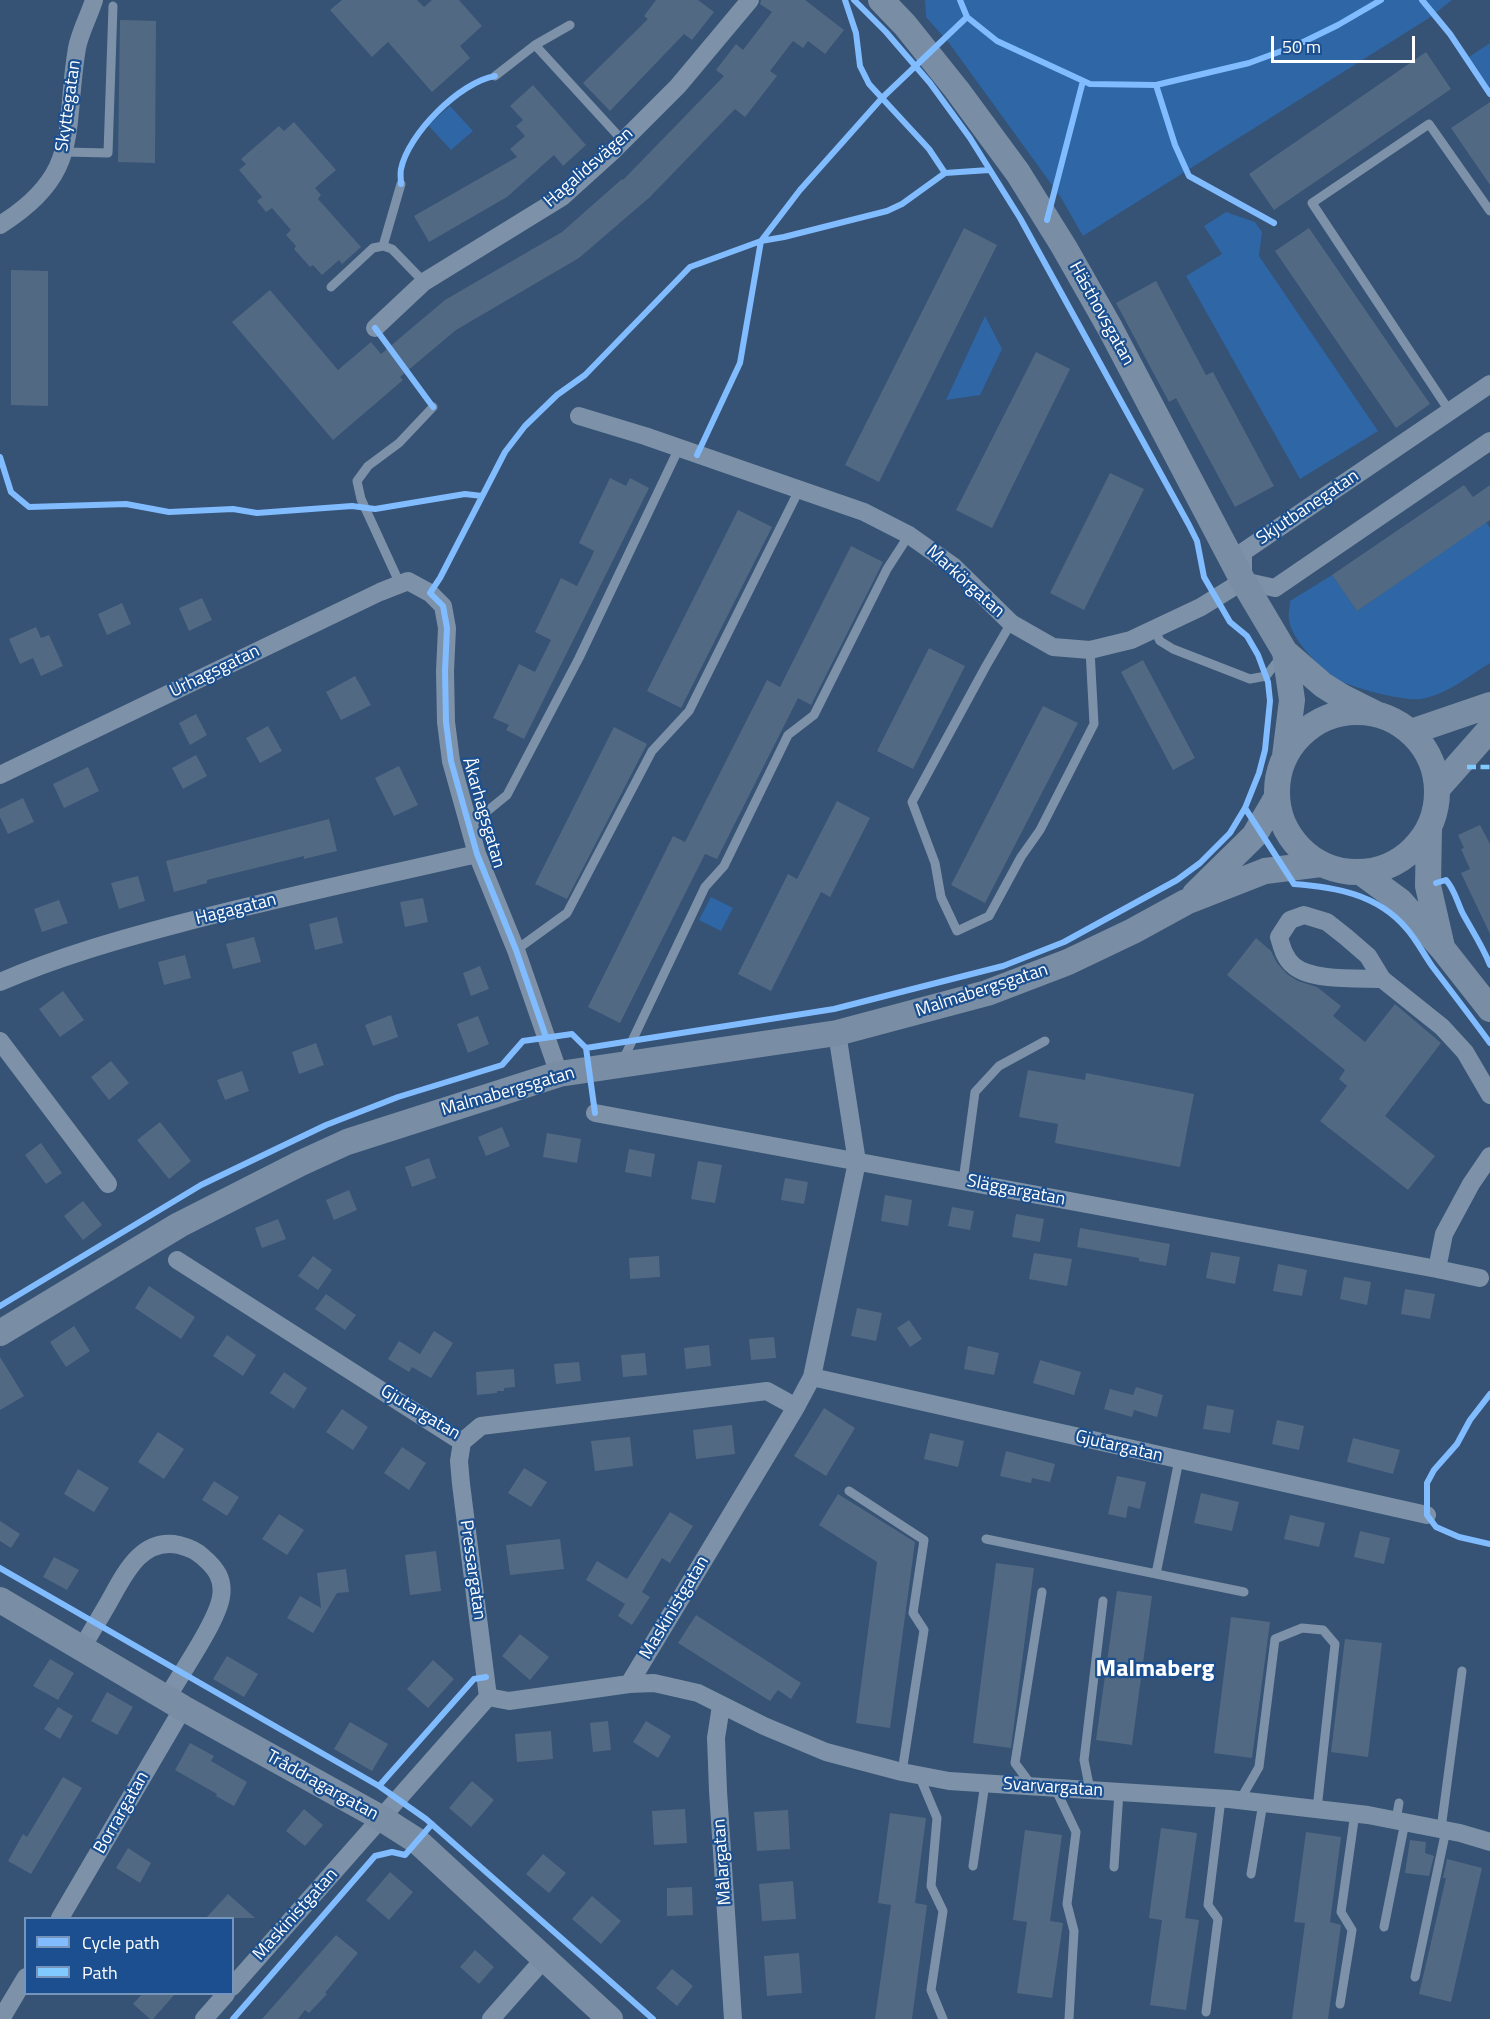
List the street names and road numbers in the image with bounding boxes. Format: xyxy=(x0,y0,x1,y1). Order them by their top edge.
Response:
street label: Skyttegatan xyxy=(52,59,86,153)
street label: Hagalidsvägen xyxy=(540,123,638,213)
street label: Hästhovsgatan xyxy=(1064,258,1138,370)
street label: Skjutbanegatan xyxy=(1253,466,1363,550)
street label: Markörgatan xyxy=(921,541,1009,623)
street label: Urhagsgatan xyxy=(167,641,263,703)
street label: Åkarhagsgatan xyxy=(457,755,509,871)
street label: Hagagatan xyxy=(193,890,279,930)
street label: Malmabergsgatan xyxy=(913,959,1051,1023)
street label: Malmabergsgatan xyxy=(439,1063,577,1121)
street label: Släggargatan xyxy=(965,1171,1067,1211)
street label: Gjutargatan xyxy=(376,1381,464,1445)
street label: Gjutargatan xyxy=(1073,1426,1165,1468)
street label: Pressargatan xyxy=(454,1519,490,1621)
street label: Maskinistgatan xyxy=(636,1552,714,1664)
street label: Tråddragargatan xyxy=(262,1746,382,1826)
street label: Borrargatan xyxy=(90,1768,154,1858)
street label: Svarvargatan xyxy=(1002,1774,1104,1802)
street label: Målargatan xyxy=(709,1818,737,1906)
street label: Maskinistgatan xyxy=(249,1864,343,1966)

